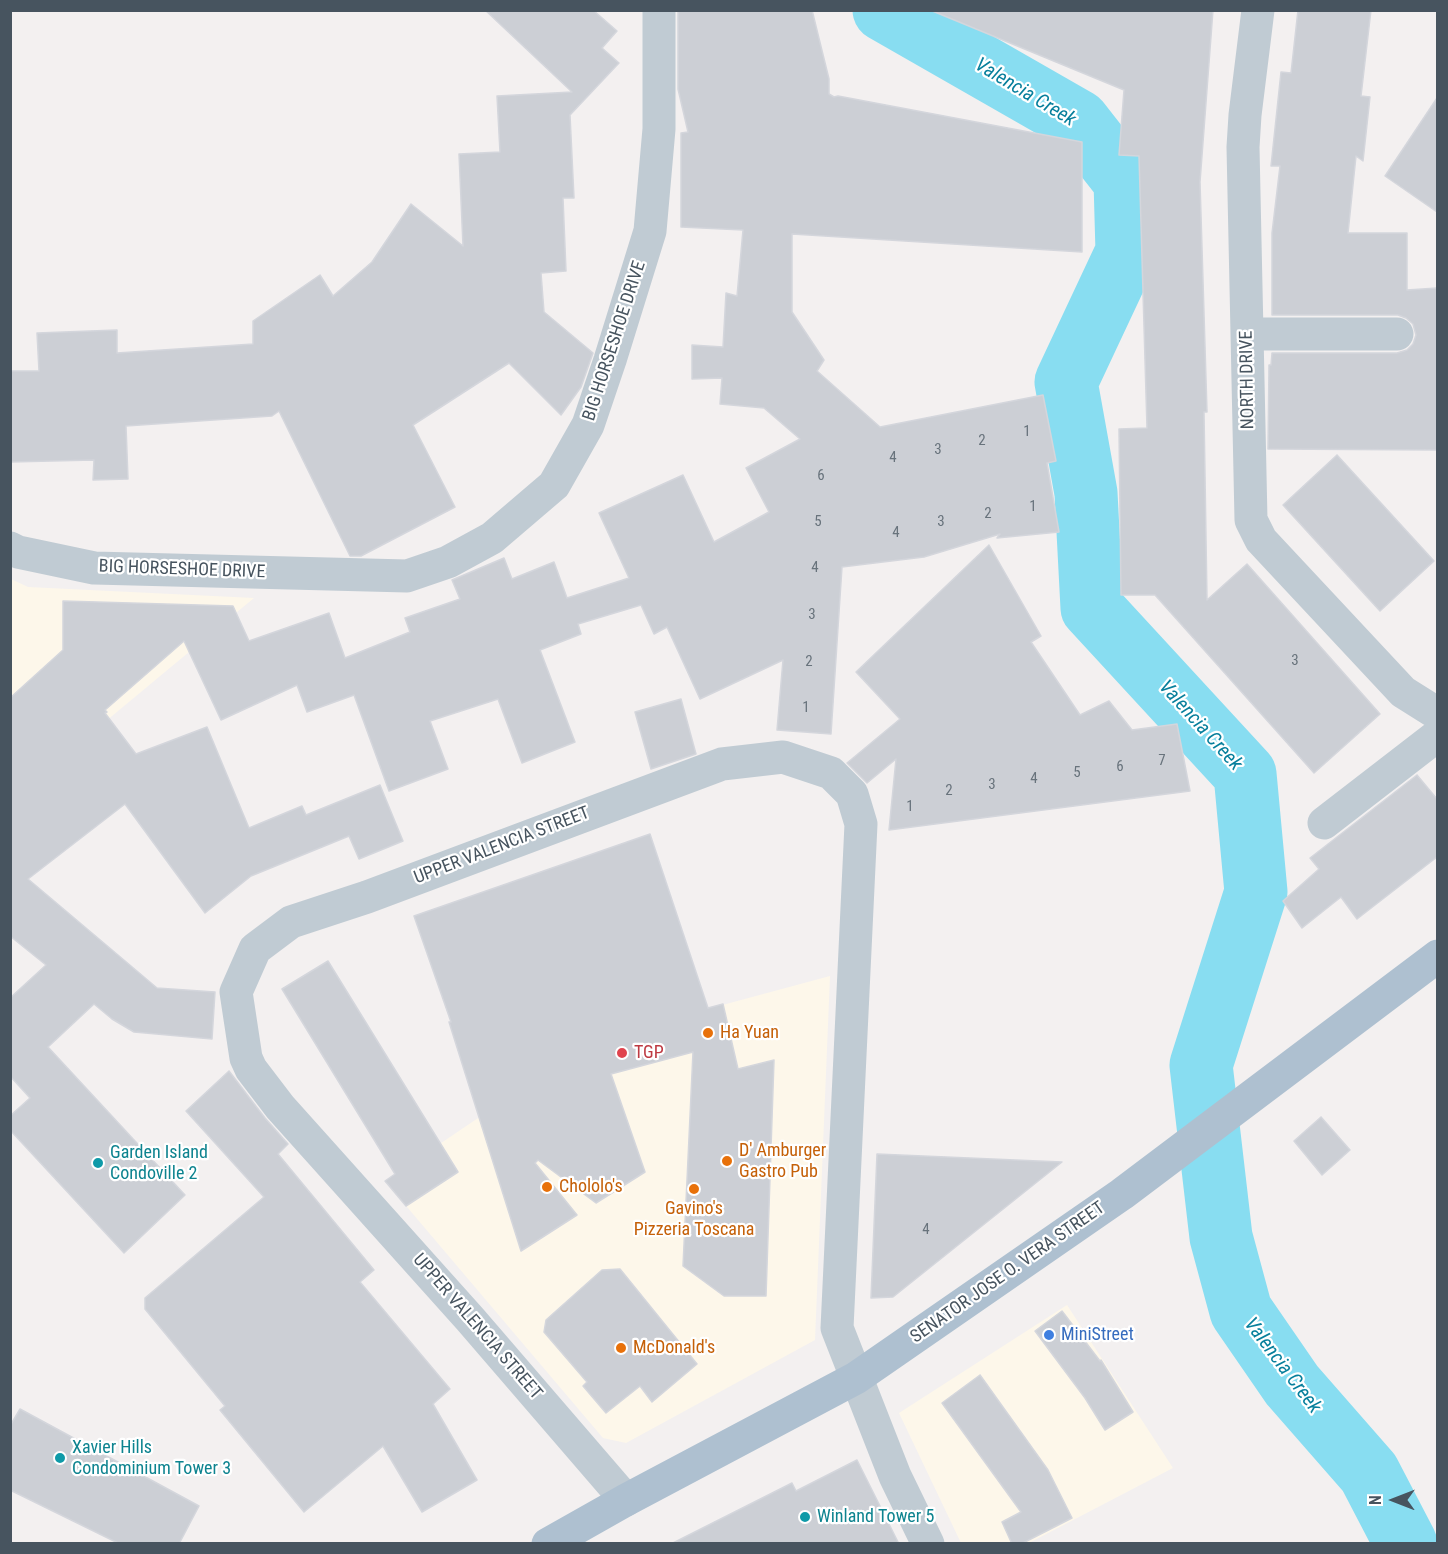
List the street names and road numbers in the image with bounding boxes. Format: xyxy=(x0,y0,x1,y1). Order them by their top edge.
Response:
street label: BIG HORSESHOE DRIVE xyxy=(579,258,651,424)
street label: NORTH DRIVE xyxy=(1236,330,1260,430)
street label: BIG HORSESHOE DRIVE xyxy=(98,556,266,584)
street label: UPPER VALENCIA STREET xyxy=(411,803,593,889)
street label: SENATOR JOSE O. VERA STREET xyxy=(907,1198,1109,1348)
street label: UPPER VALENCIA STREET xyxy=(408,1250,546,1404)

